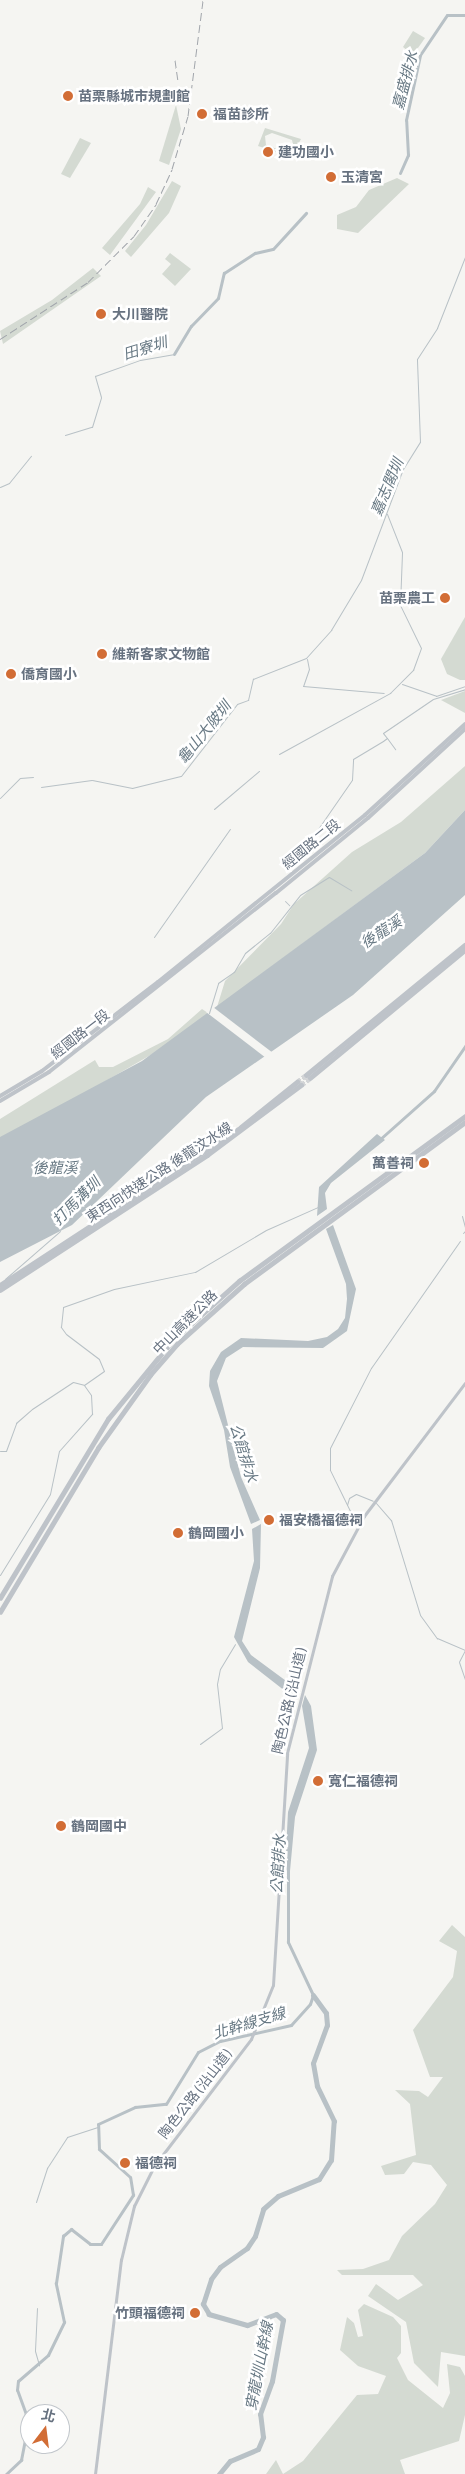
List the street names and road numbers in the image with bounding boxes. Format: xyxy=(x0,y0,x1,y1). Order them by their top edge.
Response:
street label: 經國路二段 xyxy=(279,815,343,873)
street label: 經國路一段 xyxy=(47,1006,113,1062)
street label: 東西向快速公路 後龍汶水線 xyxy=(83,1118,235,1226)
street label: 中山高速公路 xyxy=(149,1286,221,1358)
street label: 陶色公路 (沿山道) xyxy=(269,1646,309,1756)
street label: 陶色公路 (沿山道) xyxy=(155,2046,235,2142)

